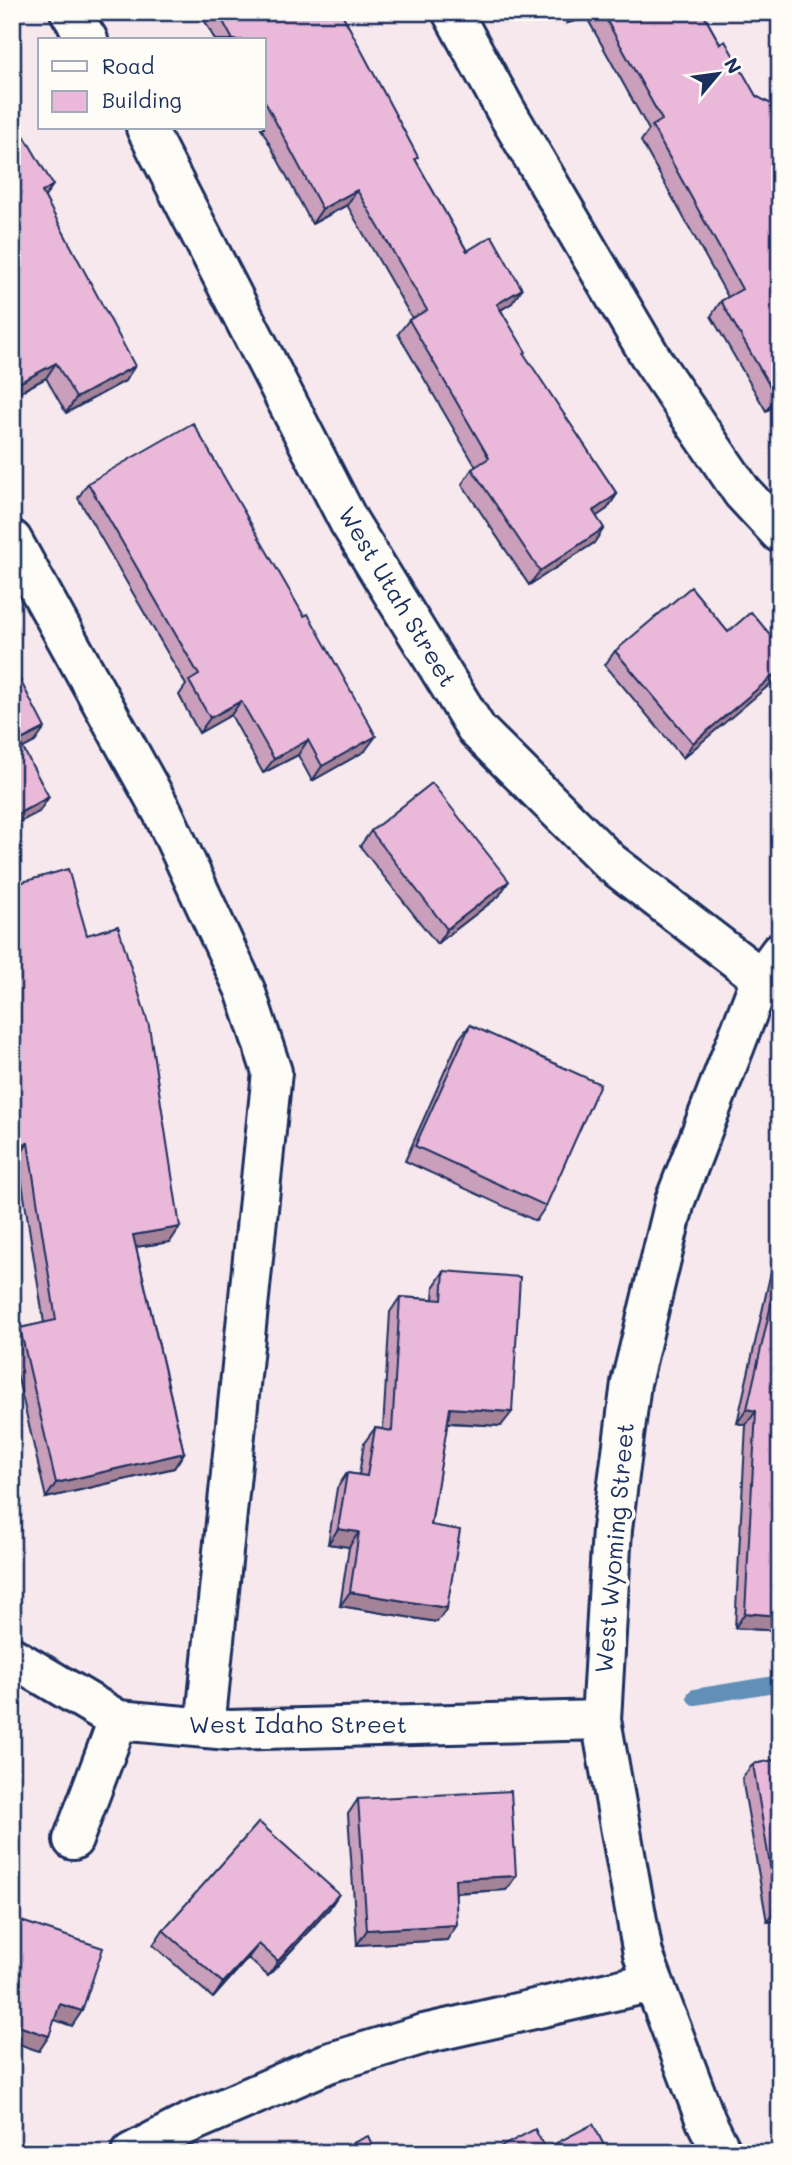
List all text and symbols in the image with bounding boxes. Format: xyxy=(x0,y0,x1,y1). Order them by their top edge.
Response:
legend xyxy=(38,38,266,130)
north arrow xyxy=(684,38,754,108)
text: Road xyxy=(102,52,154,79)
text: N xyxy=(719,53,748,78)
text: Building xyxy=(102,86,182,113)
street label: West Utah Street xyxy=(332,500,464,692)
street label: West Wyoming Street xyxy=(587,1421,640,1674)
street label: West Idaho Street xyxy=(189,1708,407,1739)

